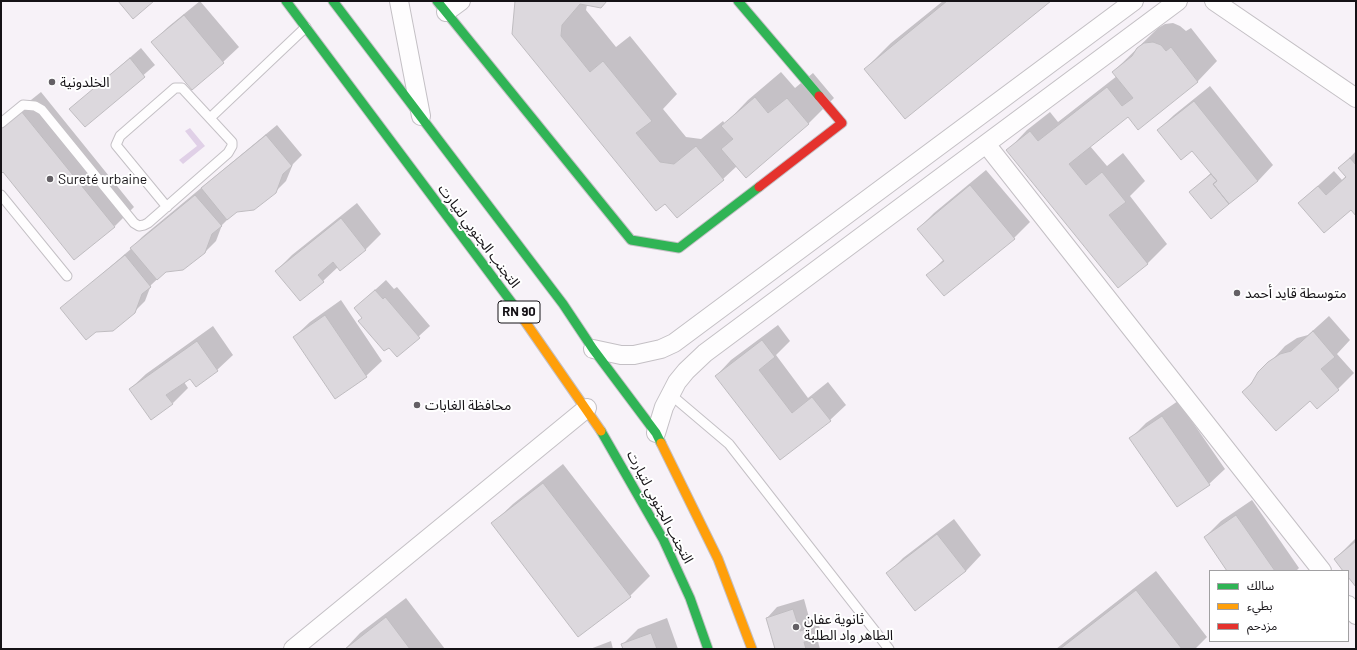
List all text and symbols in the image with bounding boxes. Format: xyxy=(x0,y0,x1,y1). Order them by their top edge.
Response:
place label: الخلدونية xyxy=(60,74,110,90)
marker: الخلدونية xyxy=(47,77,57,87)
place label: Sureté urbaine xyxy=(58,171,147,187)
marker: Sureté urbaine xyxy=(45,174,55,184)
street label: التجنب الجنوبي لتيارت xyxy=(435,181,523,291)
place label: متوسطة قايد أحمد xyxy=(1245,285,1347,301)
marker: متوسطة قايد أحمد xyxy=(1232,288,1242,298)
road number: RN 90 xyxy=(498,301,540,323)
place label: محافظة الغابات xyxy=(425,397,511,413)
marker: محافظة الغابات xyxy=(412,400,422,410)
street label: التجنب الجنوبي لتيارت xyxy=(623,448,697,566)
legend xyxy=(1209,570,1349,642)
text: سالك xyxy=(1247,578,1274,592)
text: بطيء xyxy=(1247,598,1273,612)
place label: ثانوية عفان الطاهر واد الطلبة xyxy=(804,611,893,644)
text: مزدحم xyxy=(1247,618,1277,632)
marker: ثانوية عفان الطاهر واد الطلبة xyxy=(791,622,801,632)

